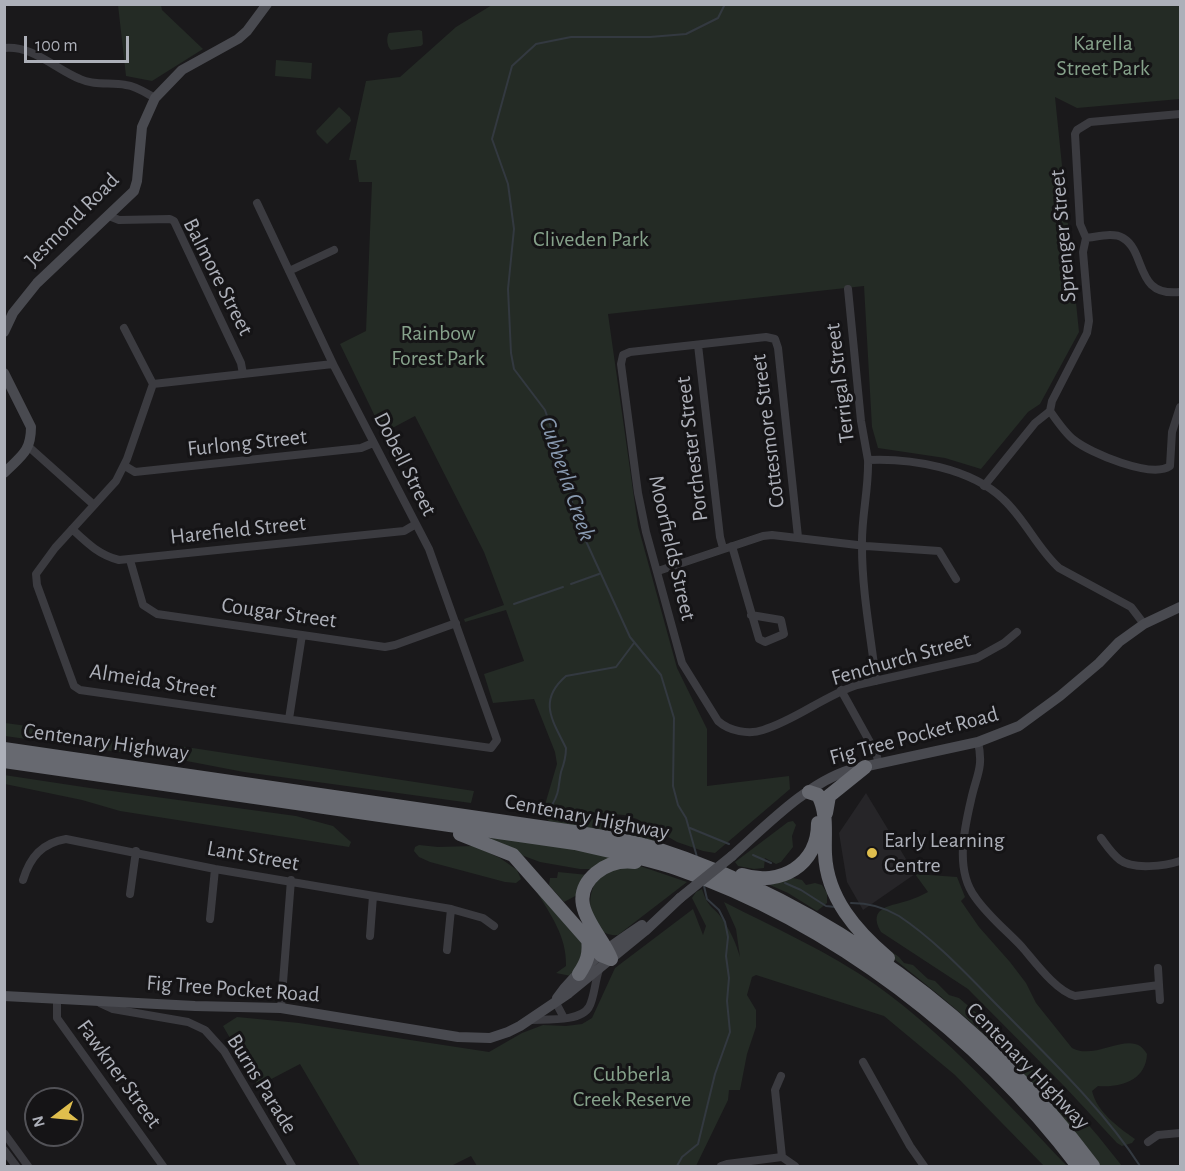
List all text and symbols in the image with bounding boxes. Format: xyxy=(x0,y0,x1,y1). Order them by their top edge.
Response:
scale bar xyxy=(27,24,132,62)
park label: Karella Street Park xyxy=(1056,30,1150,82)
text: 100 m xyxy=(35,37,78,55)
street label: Jesmond Road xyxy=(19,167,125,273)
street label: Sprenger Street xyxy=(1044,168,1082,304)
street label: Balmore Street xyxy=(177,214,259,340)
park label: Cliveden Park xyxy=(533,226,649,252)
park label: Rainbow Forest Park xyxy=(391,320,485,372)
street label: Terrigal Street xyxy=(820,322,860,444)
street label: Cottesmore Street xyxy=(745,353,791,509)
street label: Porchester Street xyxy=(670,375,714,523)
street label: Dobell Street xyxy=(368,408,442,520)
water label: Cubberla Creek xyxy=(532,413,602,545)
street label: Furlong Street xyxy=(186,424,308,462)
street label: Moorfields Street xyxy=(642,473,702,623)
street label: Harefield Street xyxy=(169,510,307,550)
street label: Cougar Street xyxy=(220,592,338,634)
street label: Fenchurch Street xyxy=(828,627,974,691)
street label: Almeida Street xyxy=(88,658,218,704)
street label: Fig Tree Pocket Road xyxy=(827,701,1001,771)
street label: Centenary Highway xyxy=(22,717,190,767)
street label: Centenary Highway xyxy=(503,788,671,846)
place label: Early Learning Centre xyxy=(884,827,1004,878)
street label: Lant Street xyxy=(205,835,301,877)
marker: Early Learning Centre xyxy=(865,846,879,860)
street label: Fig Tree Pocket Road xyxy=(145,970,321,1008)
street label: Centenary Highway xyxy=(961,997,1095,1135)
street label: Fawkner Street xyxy=(71,1015,167,1133)
street label: Burns Parade xyxy=(221,1029,303,1139)
park label: Cubberla Creek Reserve xyxy=(573,1061,691,1112)
north arrow xyxy=(24,1087,84,1147)
text: N xyxy=(29,1114,48,1129)

